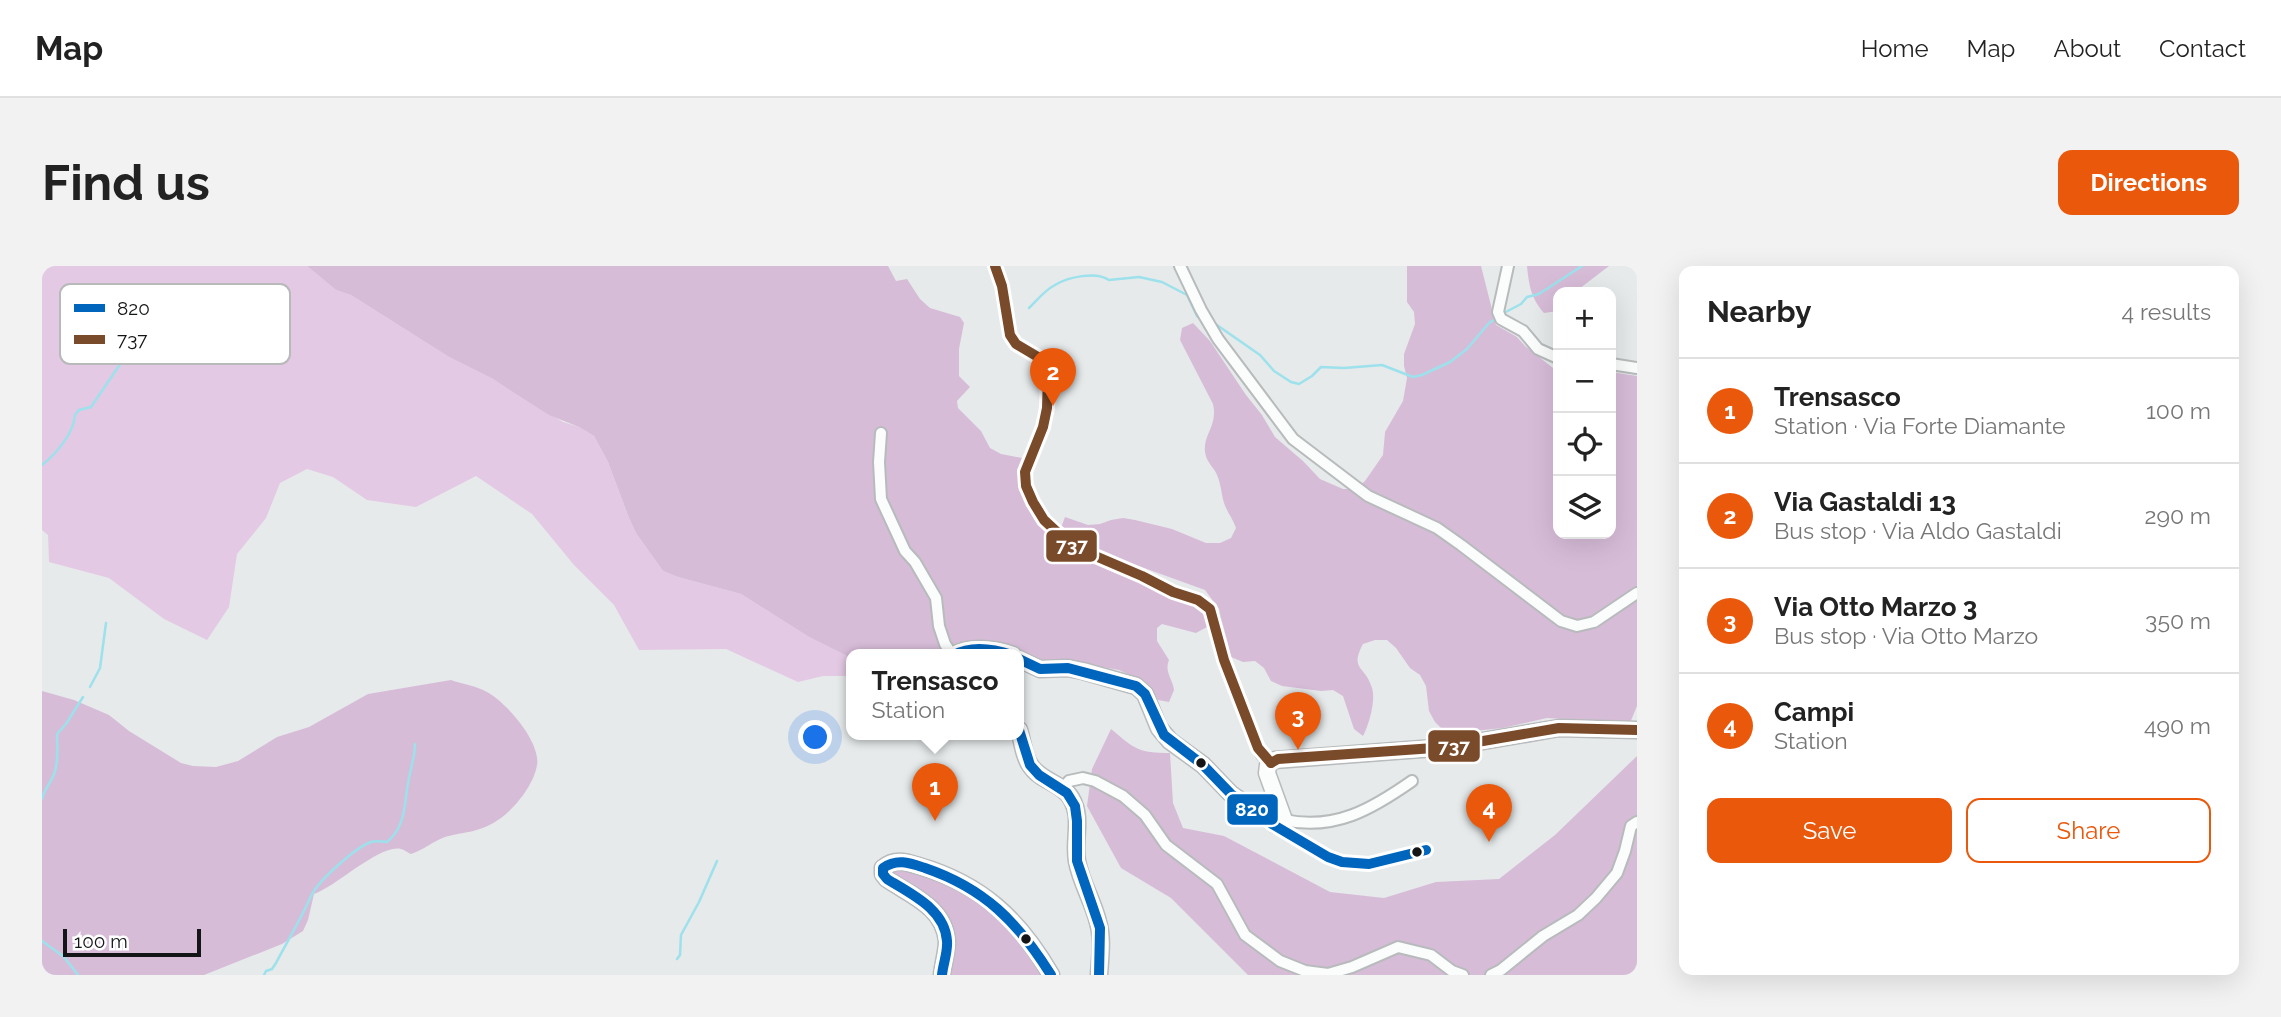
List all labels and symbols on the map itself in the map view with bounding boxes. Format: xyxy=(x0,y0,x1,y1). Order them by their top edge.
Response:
legend xyxy=(60,284,290,364)
text: 820 xyxy=(117,297,150,319)
text: 737 xyxy=(117,328,147,350)
pin: 2 xyxy=(1030,348,1076,406)
line badge: 737 xyxy=(1045,529,1098,563)
text: 737 xyxy=(1056,534,1088,556)
pin: 3 xyxy=(1275,692,1321,750)
your location xyxy=(798,720,832,754)
line badge: 737 xyxy=(1427,729,1481,763)
text: 737 xyxy=(1438,735,1470,757)
unlabelled marker xyxy=(1194,756,1208,770)
pin: 1 xyxy=(912,763,958,821)
pin: 4 xyxy=(1466,784,1512,842)
line badge: 820 xyxy=(1226,793,1279,826)
text: 820 xyxy=(1235,798,1269,820)
unlabelled marker xyxy=(1410,845,1424,859)
scale bar xyxy=(63,926,201,958)
unlabelled marker xyxy=(1019,932,1033,946)

